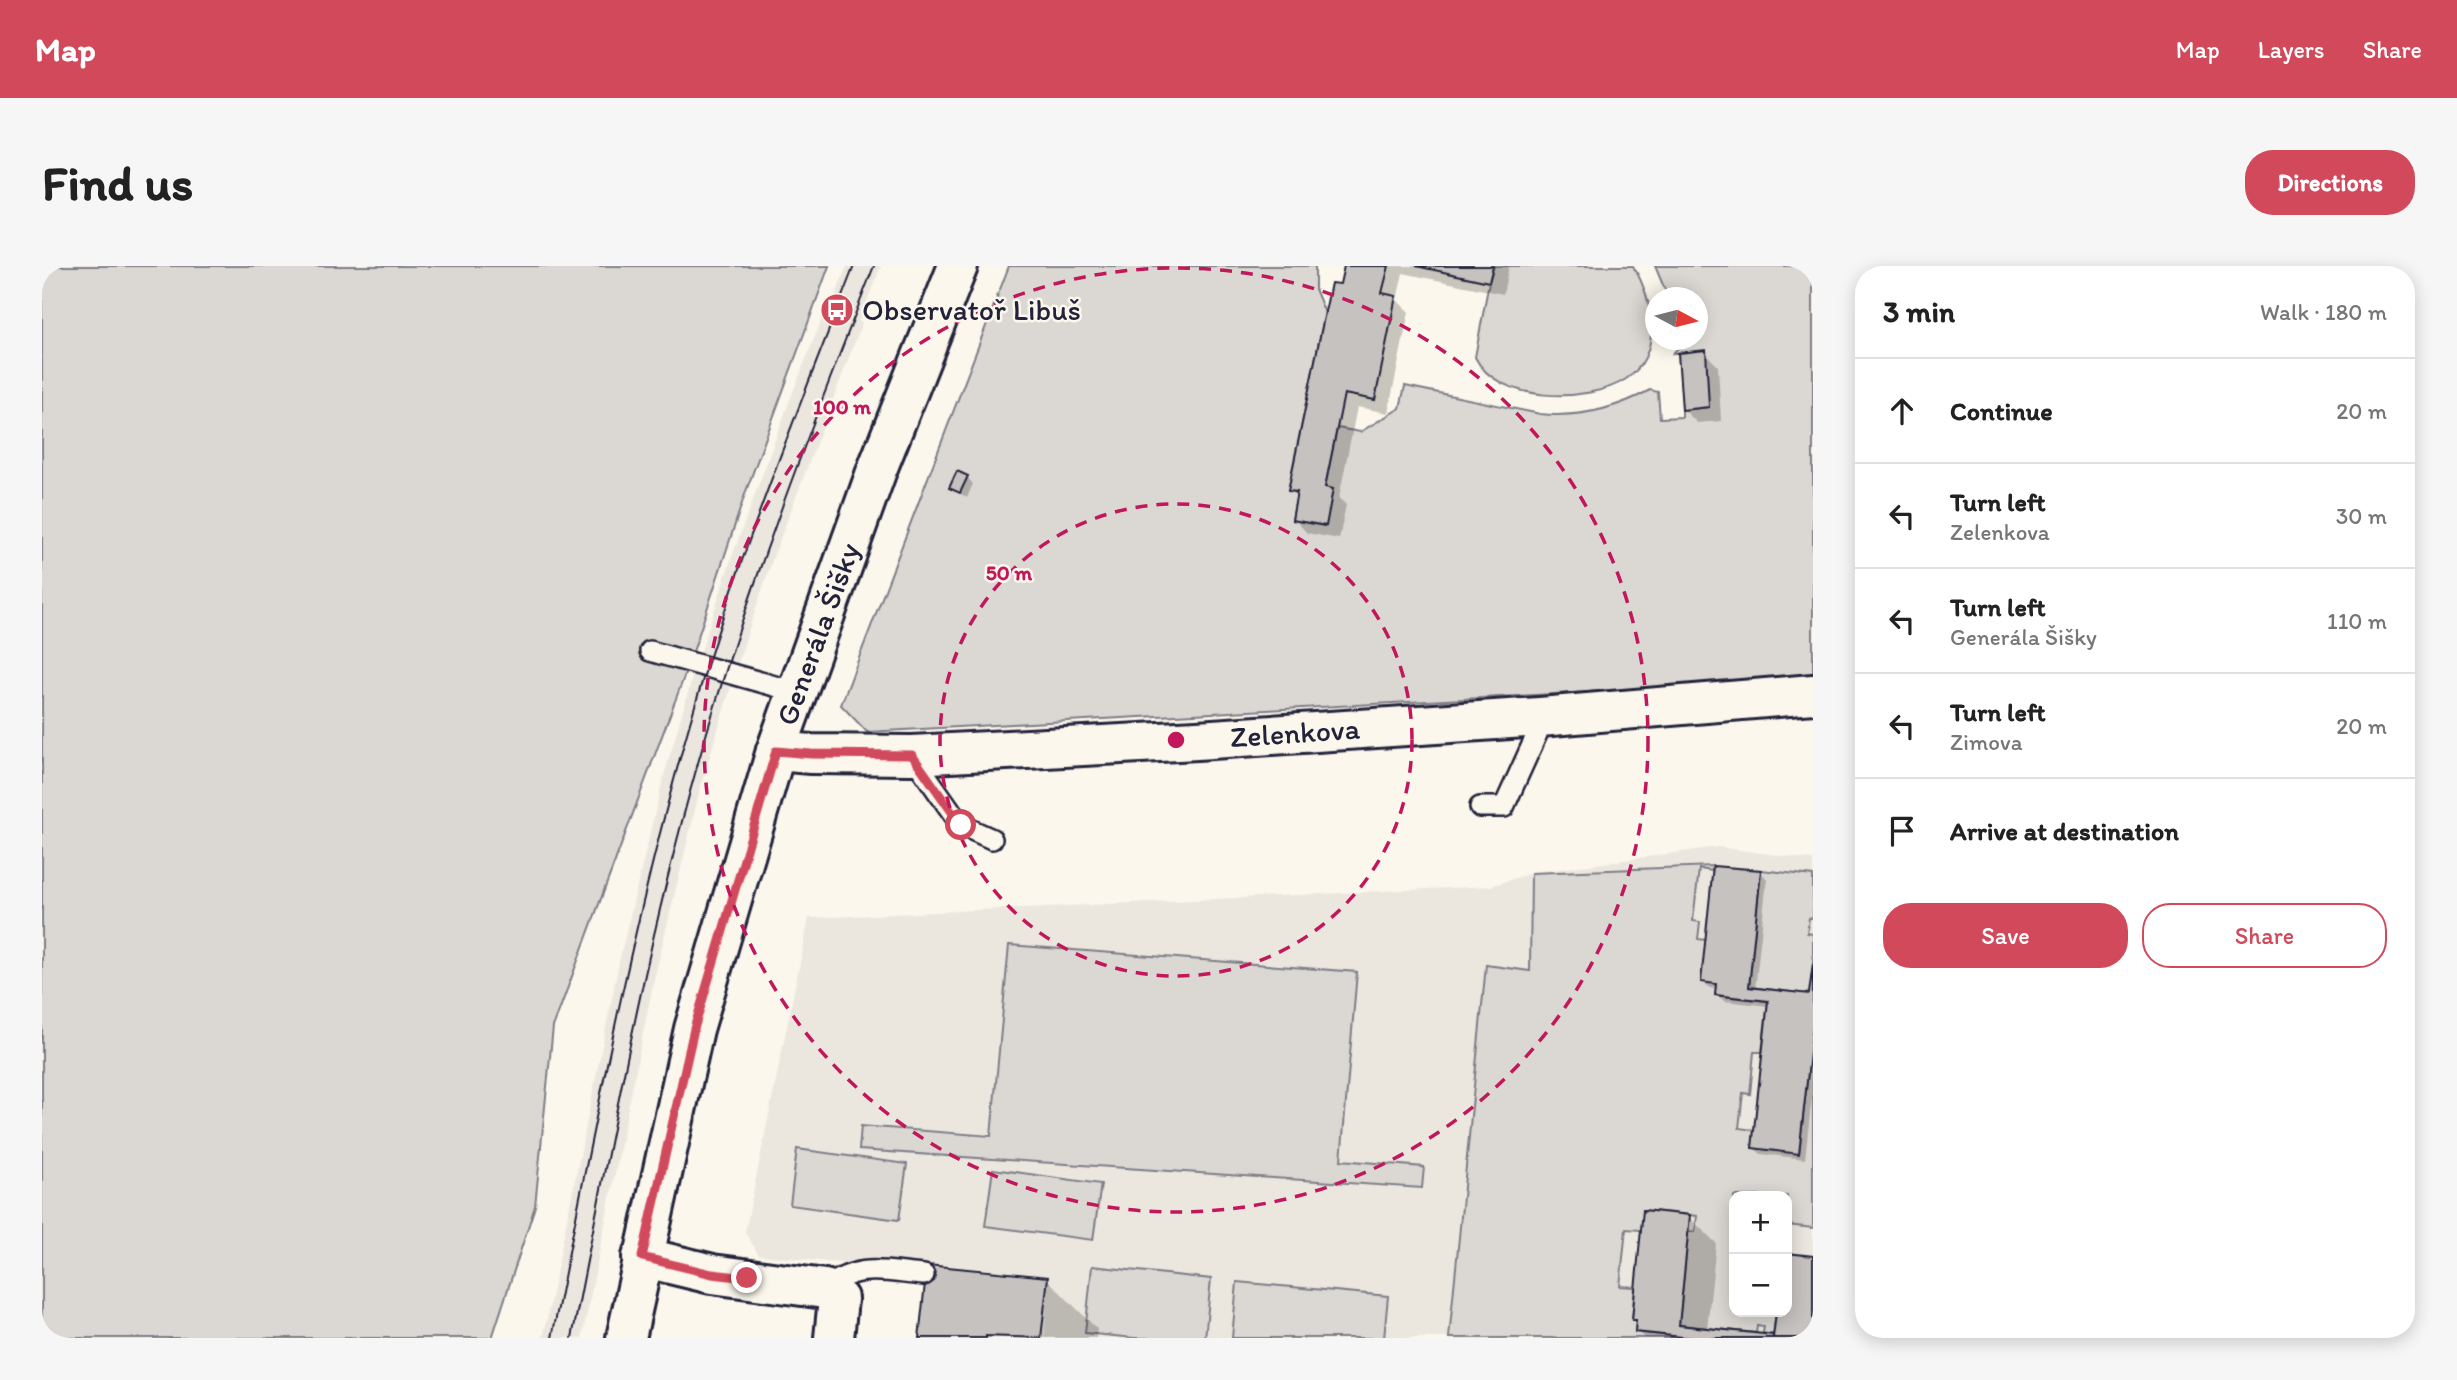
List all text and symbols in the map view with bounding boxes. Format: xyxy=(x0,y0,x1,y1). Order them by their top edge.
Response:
text: Map xyxy=(35,30,96,69)
text: Map xyxy=(2176,35,2220,64)
text: Layers xyxy=(2258,35,2325,64)
text: Share xyxy=(2363,35,2422,64)
button: Directions xyxy=(2245,150,2415,215)
text: Find us xyxy=(42,153,193,212)
north arrow xyxy=(1645,287,1708,350)
bus stop icon: Observatoř Libuš xyxy=(818,291,856,329)
place label: Observatoř Libuš xyxy=(862,291,1081,328)
text: 3 min xyxy=(1883,293,1955,330)
text: Walk · 180 m xyxy=(2260,298,2387,326)
icon: ahead xyxy=(1883,392,1921,430)
text: 100 m xyxy=(813,394,871,419)
text: Continue xyxy=(1950,395,2053,427)
text: 20 m xyxy=(2336,397,2387,425)
text: Turn left xyxy=(1950,486,2046,518)
icon: left xyxy=(1883,497,1921,535)
text: 30 m xyxy=(2336,502,2387,530)
text: Zelenkova xyxy=(1950,518,2050,546)
street label: Generála Šišky xyxy=(767,538,868,730)
text: 50 m xyxy=(986,560,1033,585)
text: Turn left xyxy=(1950,591,2046,623)
icon: left xyxy=(1883,602,1921,640)
text: 110 m xyxy=(2327,607,2387,635)
text: Generála Šišky xyxy=(1950,623,2097,651)
text: Turn left xyxy=(1950,696,2046,728)
icon: left xyxy=(1883,707,1921,745)
street label: Zelenkova xyxy=(1229,709,1362,755)
text: 20 m xyxy=(2336,712,2387,740)
centre of rings xyxy=(1164,728,1188,752)
text: Zimova xyxy=(1950,728,2023,756)
route start xyxy=(945,809,976,840)
icon: arrive xyxy=(1883,812,1921,850)
text: Arrive at destination xyxy=(1950,815,2179,847)
button: Save xyxy=(1883,903,2128,968)
button: Share xyxy=(2142,903,2387,968)
map controls xyxy=(1729,1191,1792,1317)
button: + xyxy=(1729,1191,1792,1254)
button: − xyxy=(1729,1254,1792,1317)
route end xyxy=(731,1262,762,1293)

